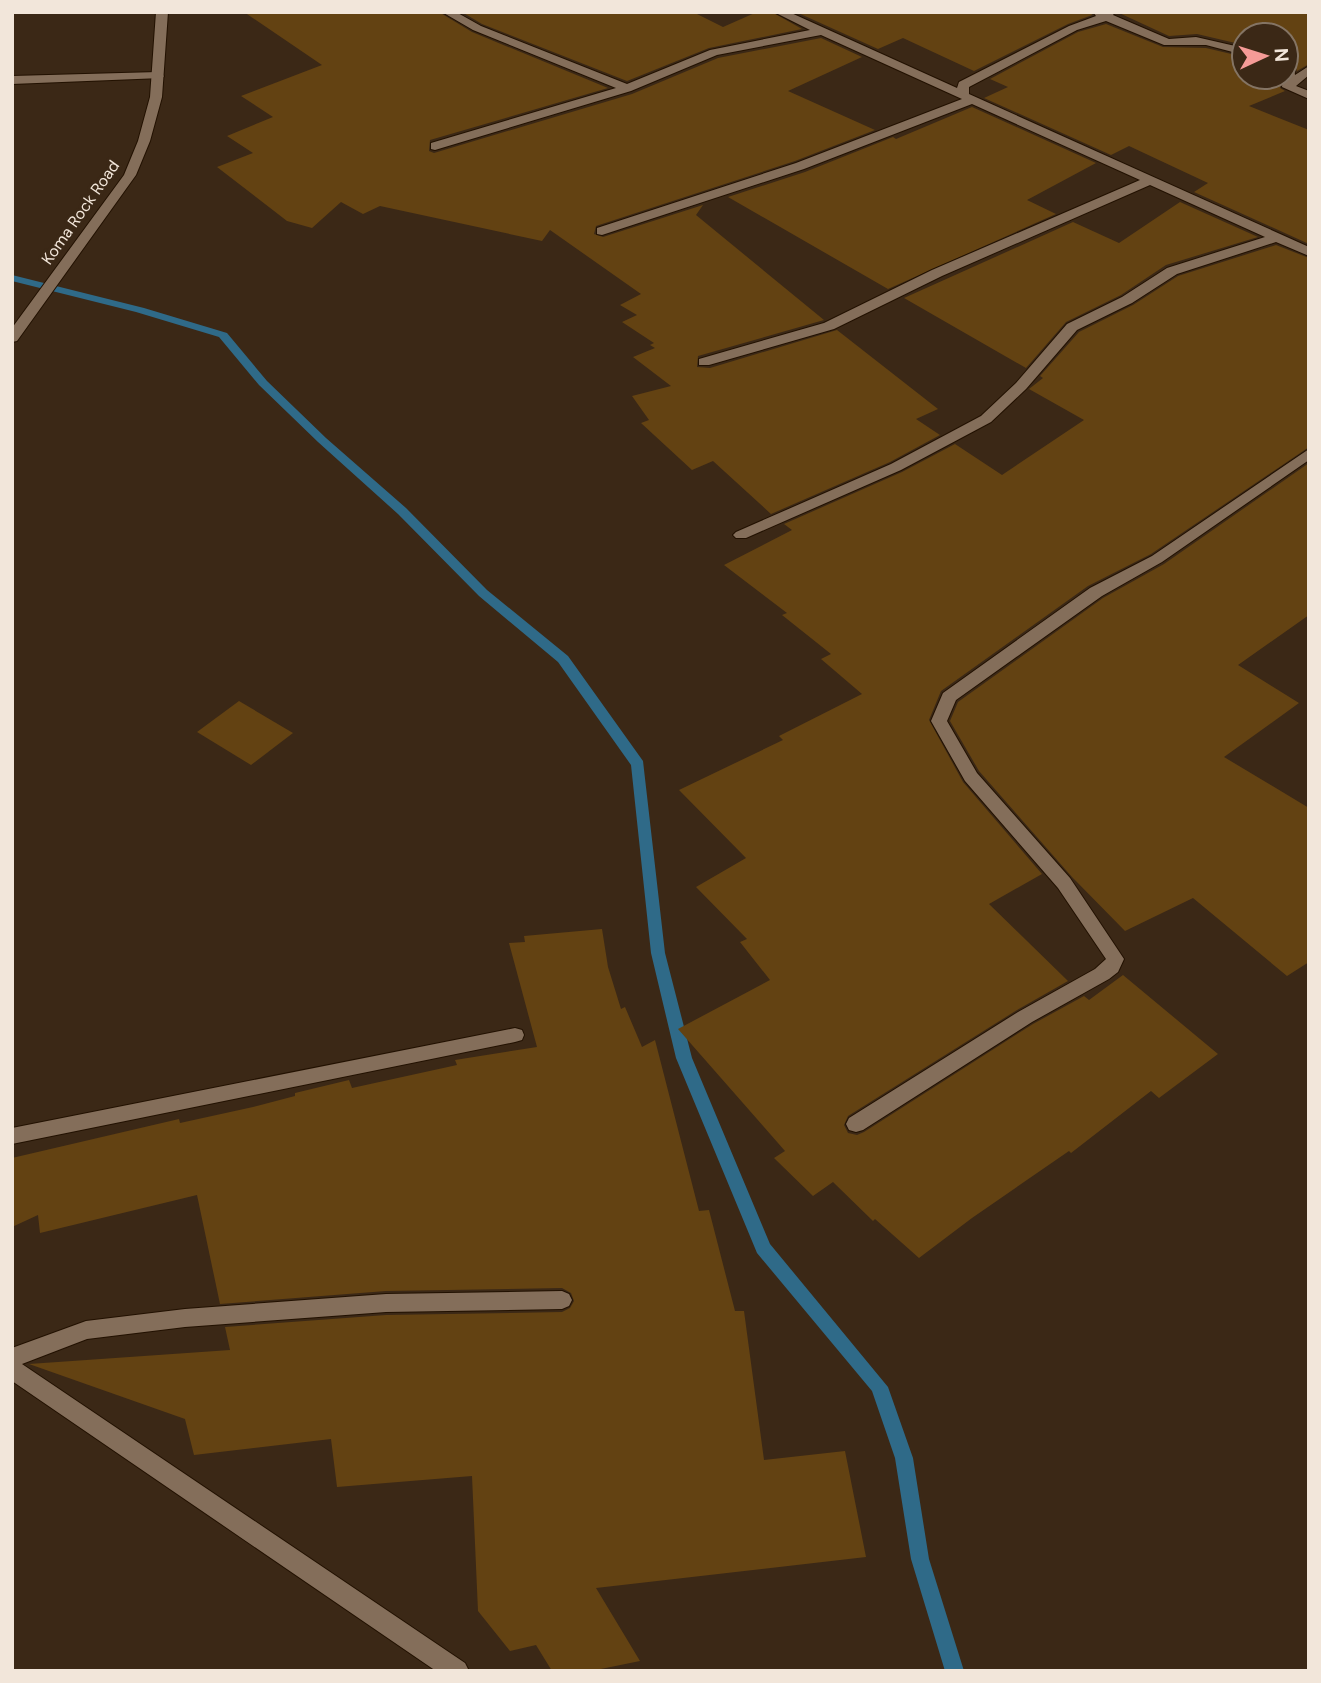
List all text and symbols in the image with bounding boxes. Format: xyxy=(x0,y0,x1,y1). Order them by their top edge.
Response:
north arrow xyxy=(1230,21,1300,91)
text: N xyxy=(1269,47,1294,63)
street label: Koma Rock Road xyxy=(37,156,124,269)

